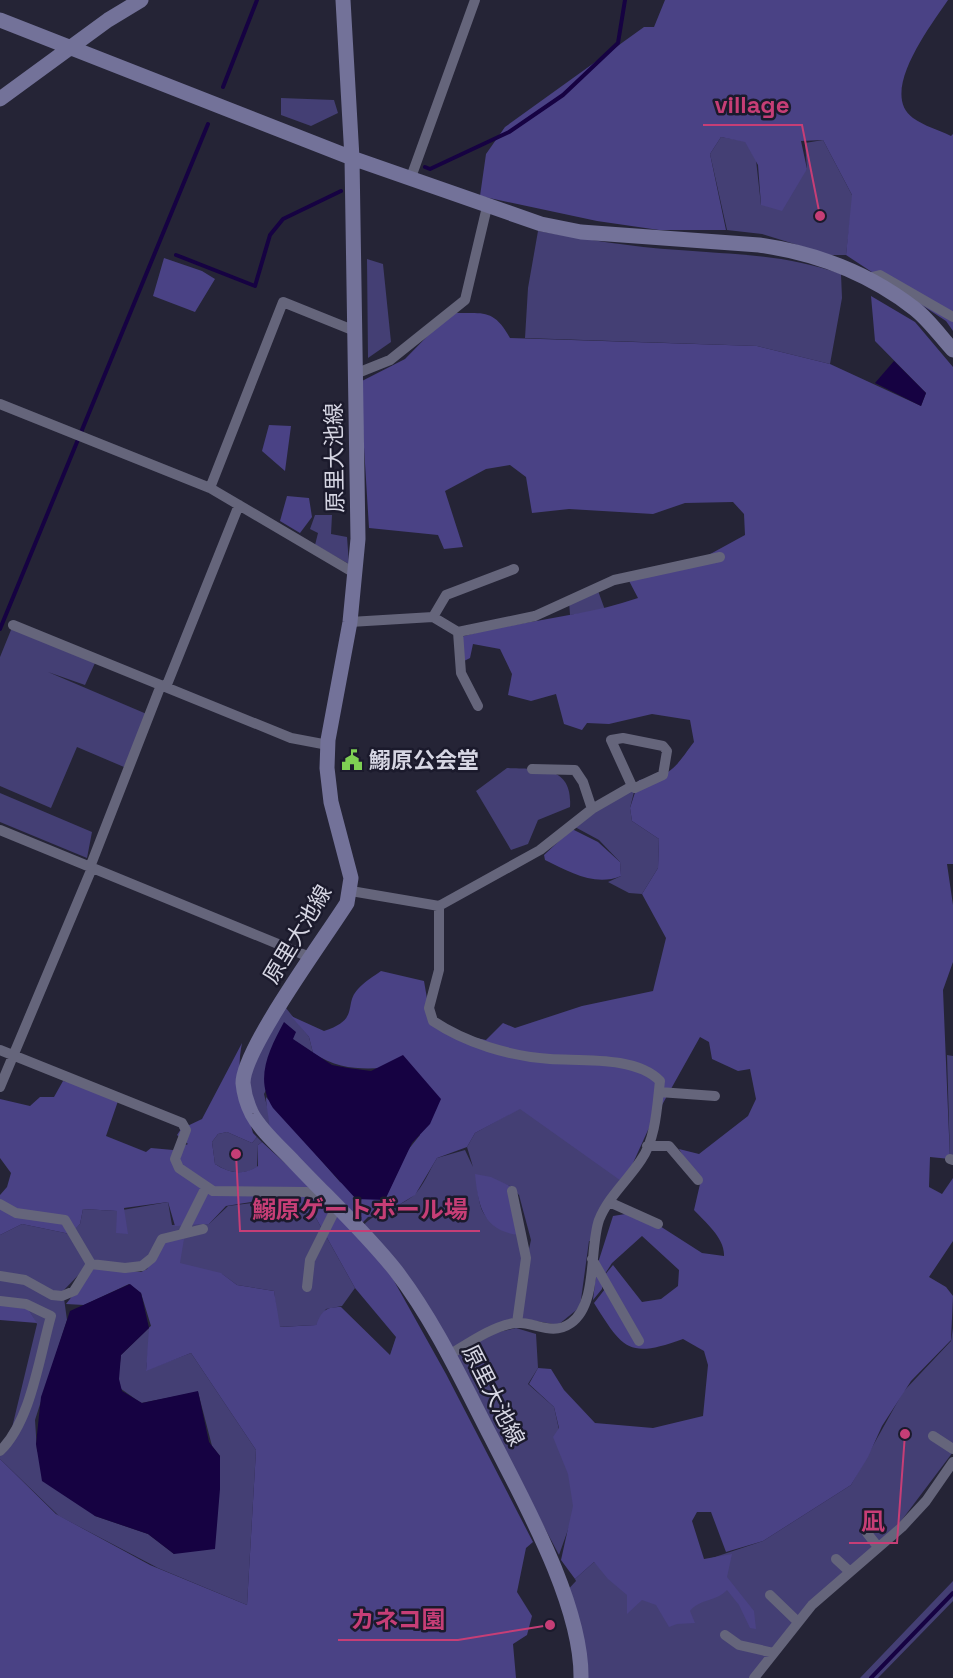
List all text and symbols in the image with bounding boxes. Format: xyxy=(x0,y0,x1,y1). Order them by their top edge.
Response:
callout: village xyxy=(703,83,802,125)
text: village xyxy=(714,89,790,120)
street label: 原里大池線 xyxy=(319,403,349,513)
place label: 鰯原公会堂 xyxy=(369,746,479,774)
public building icon: 鰯原公会堂 xyxy=(340,748,364,772)
street label: 原里大池線 xyxy=(257,880,337,988)
callout: 鰯原ゲートボール場 xyxy=(240,1189,480,1231)
text: 鰯原ゲートボール場 xyxy=(252,1194,468,1225)
street label: 原里大池線 xyxy=(457,1340,531,1450)
callout: 凪 xyxy=(849,1501,897,1543)
text: 凪 xyxy=(861,1506,885,1537)
callout: カネコ園 xyxy=(338,1598,458,1640)
text: カネコ園 xyxy=(350,1604,446,1635)

